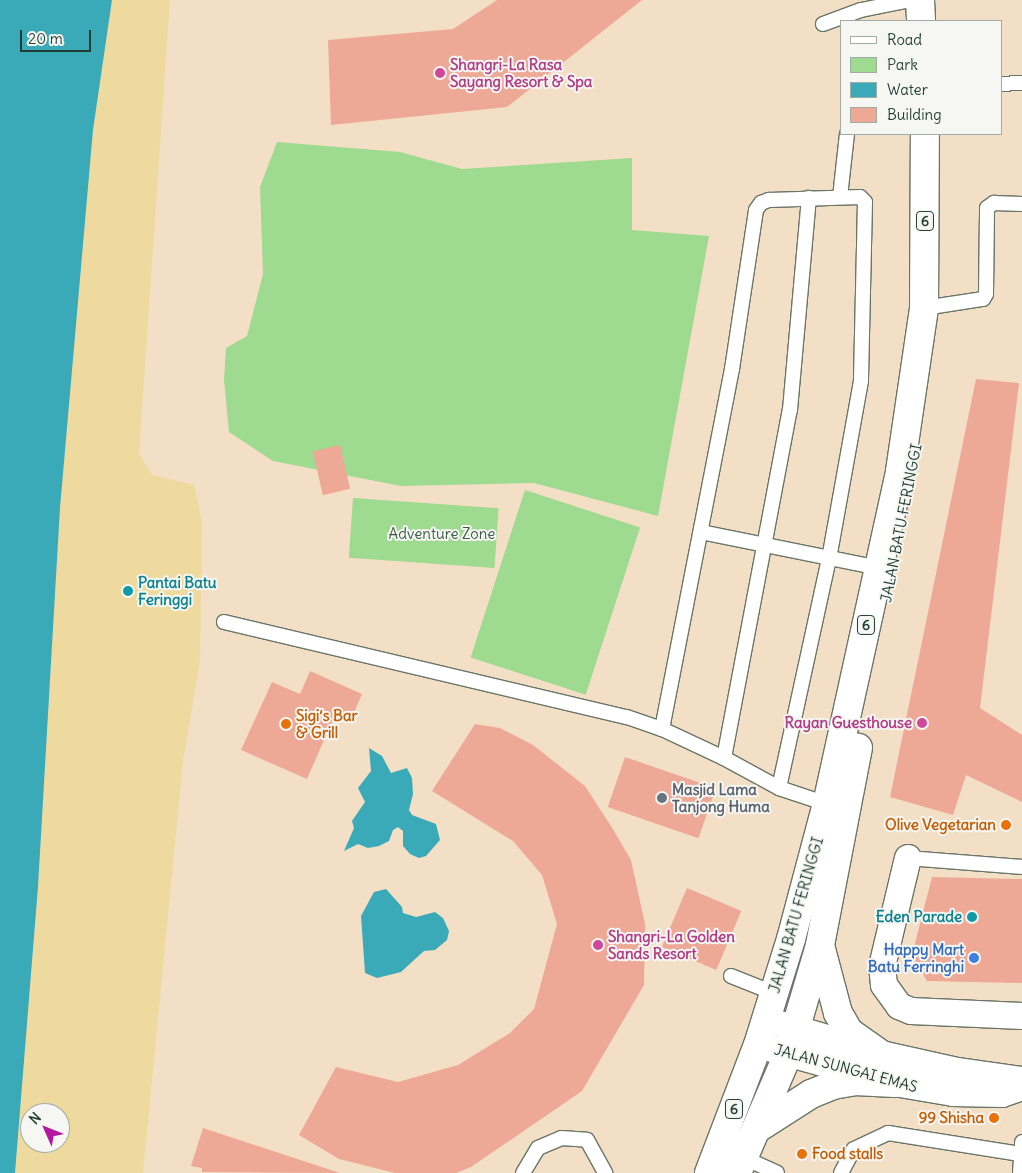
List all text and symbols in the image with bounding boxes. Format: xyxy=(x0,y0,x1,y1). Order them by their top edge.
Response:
scale bar xyxy=(22,20,94,52)
legend xyxy=(840,20,1002,135)
text: 20 m xyxy=(28,29,63,48)
text: Road xyxy=(887,30,922,49)
place label: Shangri-La Rasa Sayang Resort & Spa xyxy=(450,55,592,90)
text: Park xyxy=(887,55,918,74)
marker: Shangri-La Rasa Sayang Resort & Spa xyxy=(434,67,446,79)
text: Water xyxy=(887,80,928,99)
text: Building xyxy=(887,105,942,124)
road number: 6 xyxy=(915,210,935,232)
street label: JALAN BATU FERINGGI xyxy=(877,442,925,604)
park label: Adventure Zone xyxy=(389,525,495,543)
place label: Pantai Batu Feringgi xyxy=(138,573,217,608)
marker: Pantai Batu Feringgi xyxy=(122,585,134,597)
road number: 6 xyxy=(856,614,876,636)
place label: Sigi‘s Bar & Grill xyxy=(296,706,358,741)
place label: Rayan Guesthouse xyxy=(784,714,912,732)
marker: Rayan Guesthouse xyxy=(916,717,928,729)
marker: Sigi‘s Bar & Grill xyxy=(280,718,292,730)
place label: Masjid Lama Tanjong Huma xyxy=(672,780,770,815)
marker: Masjid Lama Tanjong Huma xyxy=(656,792,668,804)
place label: Olive Vegetarian xyxy=(885,816,996,834)
marker: Olive Vegetarian xyxy=(1000,819,1012,831)
street label: JALAN BATU FERINGGI xyxy=(765,835,827,995)
place label: Eden Parade xyxy=(876,908,962,926)
marker: Eden Parade xyxy=(966,911,978,923)
place label: Shangri-La Golden Sands Resort xyxy=(608,927,735,962)
marker: Shangri-La Golden Sands Resort xyxy=(592,939,604,951)
place label: Happy Mart Batu Ferringhi xyxy=(868,940,964,975)
marker: Happy Mart Batu Ferringhi xyxy=(968,952,980,964)
street label: JALAN SUNGAI EMAS xyxy=(772,1040,920,1096)
road number: 6 xyxy=(724,1098,744,1120)
north arrow xyxy=(20,1103,70,1153)
text: N xyxy=(25,1109,45,1128)
place label: 99 Shisha xyxy=(919,1109,984,1127)
marker: 99 Shisha xyxy=(988,1112,1000,1124)
place label: Food stalls xyxy=(812,1145,883,1163)
marker: Food stalls xyxy=(796,1148,808,1160)

